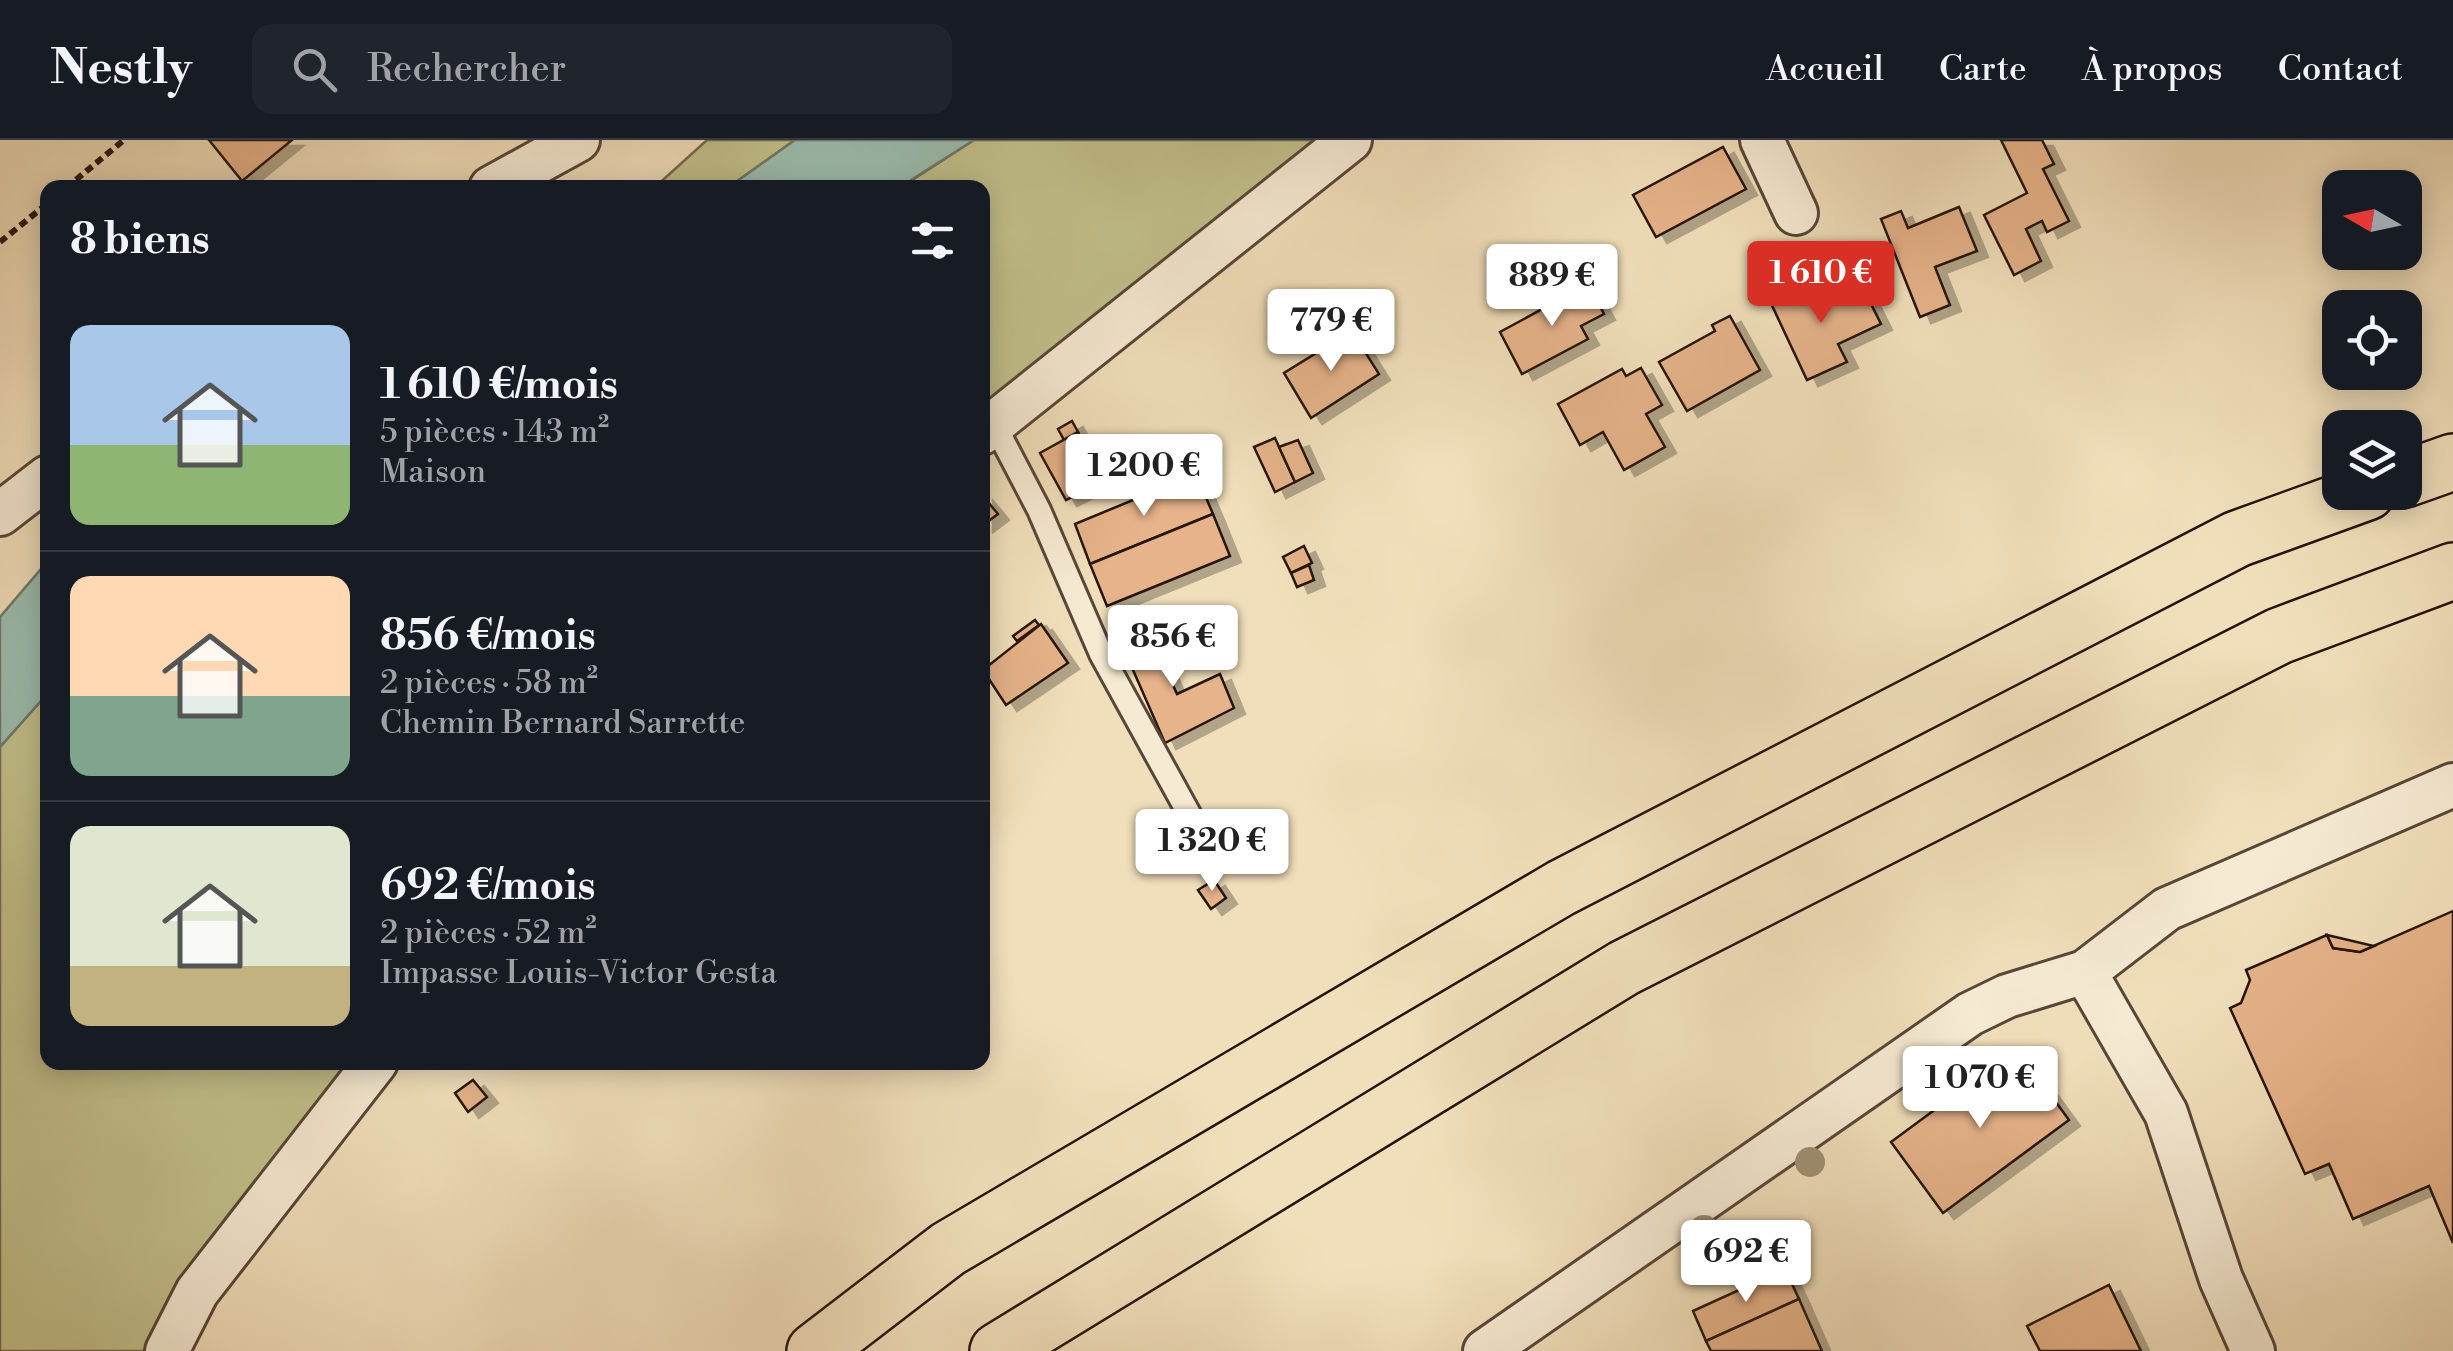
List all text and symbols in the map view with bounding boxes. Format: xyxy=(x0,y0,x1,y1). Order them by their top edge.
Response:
search box xyxy=(252,24,952,114)
text: Nestly xyxy=(50,39,192,99)
icon: search xyxy=(287,42,342,97)
text: Rechercher xyxy=(367,46,566,93)
text: Accueil xyxy=(1766,48,1884,91)
text: Carte xyxy=(1939,48,2027,91)
text: À propos xyxy=(2082,48,2223,91)
text: Contact xyxy=(2278,48,2403,91)
north arrow xyxy=(2322,170,2422,270)
map controls xyxy=(2322,170,2422,510)
icon: filters xyxy=(905,213,960,268)
text: 8 biens xyxy=(70,214,210,267)
pin: 1 610 € xyxy=(1729,241,1913,326)
pin: 889 € xyxy=(1482,244,1622,329)
text: 1 610 € xyxy=(1769,253,1873,293)
text: 889 € xyxy=(1509,256,1595,296)
pin: 779 € xyxy=(1261,289,1401,374)
button: locate xyxy=(2322,290,2422,390)
text: 779 € xyxy=(1290,301,1372,341)
text: 1 610 €/mois xyxy=(380,359,618,412)
icon: home xyxy=(150,365,270,485)
button: layers xyxy=(2322,410,2422,510)
text: 5 pièces · 143 m² xyxy=(380,412,609,452)
pin: 1 200 € xyxy=(1052,434,1236,519)
text: 1 200 € xyxy=(1088,446,1200,486)
text: Maison xyxy=(380,452,486,492)
pin: 856 € xyxy=(1103,605,1243,690)
text: 856 €/mois xyxy=(380,610,596,663)
icon: home xyxy=(150,616,270,736)
text: 856 € xyxy=(1130,617,1216,657)
text: 2 pièces · 58 m² xyxy=(380,663,598,703)
text: Chemin Bernard Sarrette xyxy=(380,703,745,743)
pin: 1 320 € xyxy=(1120,809,1304,894)
text: 1 320 € xyxy=(1158,821,1266,861)
text: 692 €/mois xyxy=(380,860,596,913)
icon: home xyxy=(150,866,270,986)
text: 2 pièces · 52 m² xyxy=(380,913,597,953)
text: Impasse Louis-Victor Gesta xyxy=(380,953,777,993)
pin: 1 070 € xyxy=(1888,1046,2072,1131)
text: 1 070 € xyxy=(1925,1058,2035,1098)
pin: 692 € xyxy=(1676,1220,1816,1305)
text: 692 € xyxy=(1703,1232,1789,1272)

